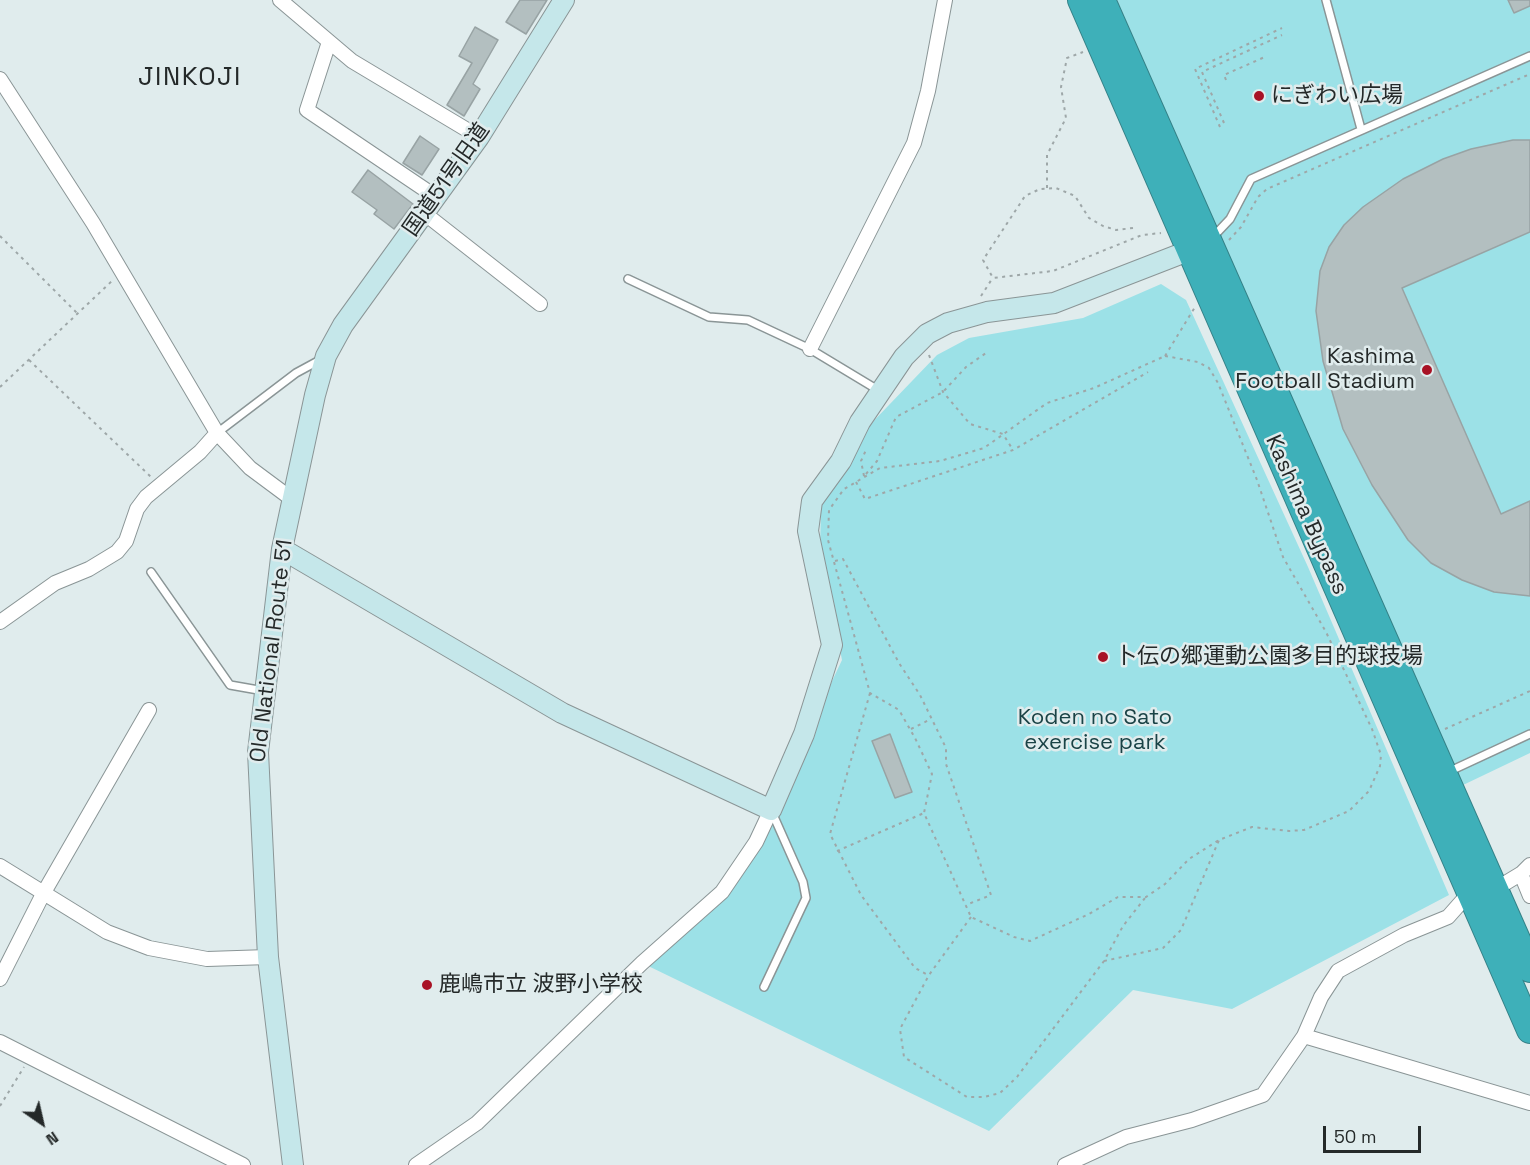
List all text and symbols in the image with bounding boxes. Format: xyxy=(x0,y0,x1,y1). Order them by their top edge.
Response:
district label: JINKOJI xyxy=(138,62,242,94)
place label: にぎわい広場 xyxy=(1271,83,1403,109)
marker: にぎわい広場 xyxy=(1252,89,1266,103)
street label: 国道51号旧道 xyxy=(398,118,496,242)
place label: Kashima Football Stadium xyxy=(1235,344,1415,396)
marker: Kashima Football Stadium xyxy=(1420,363,1434,377)
street label: Kashima Bypass xyxy=(1259,431,1353,599)
street label: Old National Route 51 xyxy=(245,538,299,764)
place label: 卜伝の郷運動公園多目的球技場 xyxy=(1115,644,1423,670)
marker: 卜伝の郷運動公園多目的球技場 xyxy=(1096,650,1110,664)
park label: Koden no Sato exercise park xyxy=(1018,705,1172,756)
place label: 鹿嶋市立 波野小学校 xyxy=(439,972,643,998)
marker: 鹿嶋市立 波野小学校 xyxy=(420,978,434,992)
north arrow xyxy=(12,1093,72,1153)
scale bar xyxy=(1326,1114,1424,1152)
text: 50 m xyxy=(1334,1125,1376,1148)
text: N xyxy=(42,1127,63,1150)

